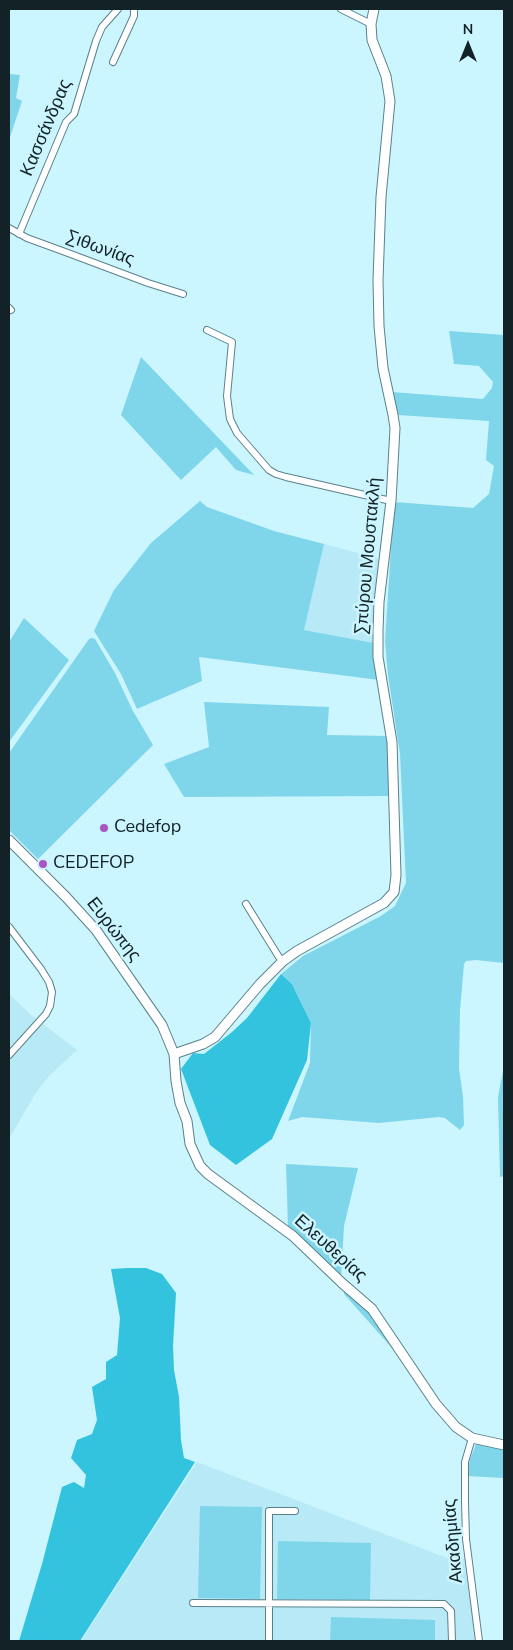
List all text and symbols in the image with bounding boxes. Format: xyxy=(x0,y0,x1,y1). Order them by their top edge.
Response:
north arrow xyxy=(443,20,493,70)
text: N xyxy=(463,20,473,39)
street label: Κασσάνδρας xyxy=(17,76,77,180)
street label: Σιθωνίας xyxy=(63,227,137,271)
street label: Σπύρου Μουστακλή xyxy=(351,477,387,635)
place label: Cedefop xyxy=(114,817,181,839)
marker: Cedefop xyxy=(98,822,110,834)
place label: CEDEFOP xyxy=(53,853,134,875)
marker: CEDEFOP xyxy=(37,858,49,870)
street label: Ευρώπης xyxy=(81,894,145,966)
street label: Ελευθερίας xyxy=(289,1211,371,1287)
street label: Ακαδημίας xyxy=(440,1498,468,1584)

